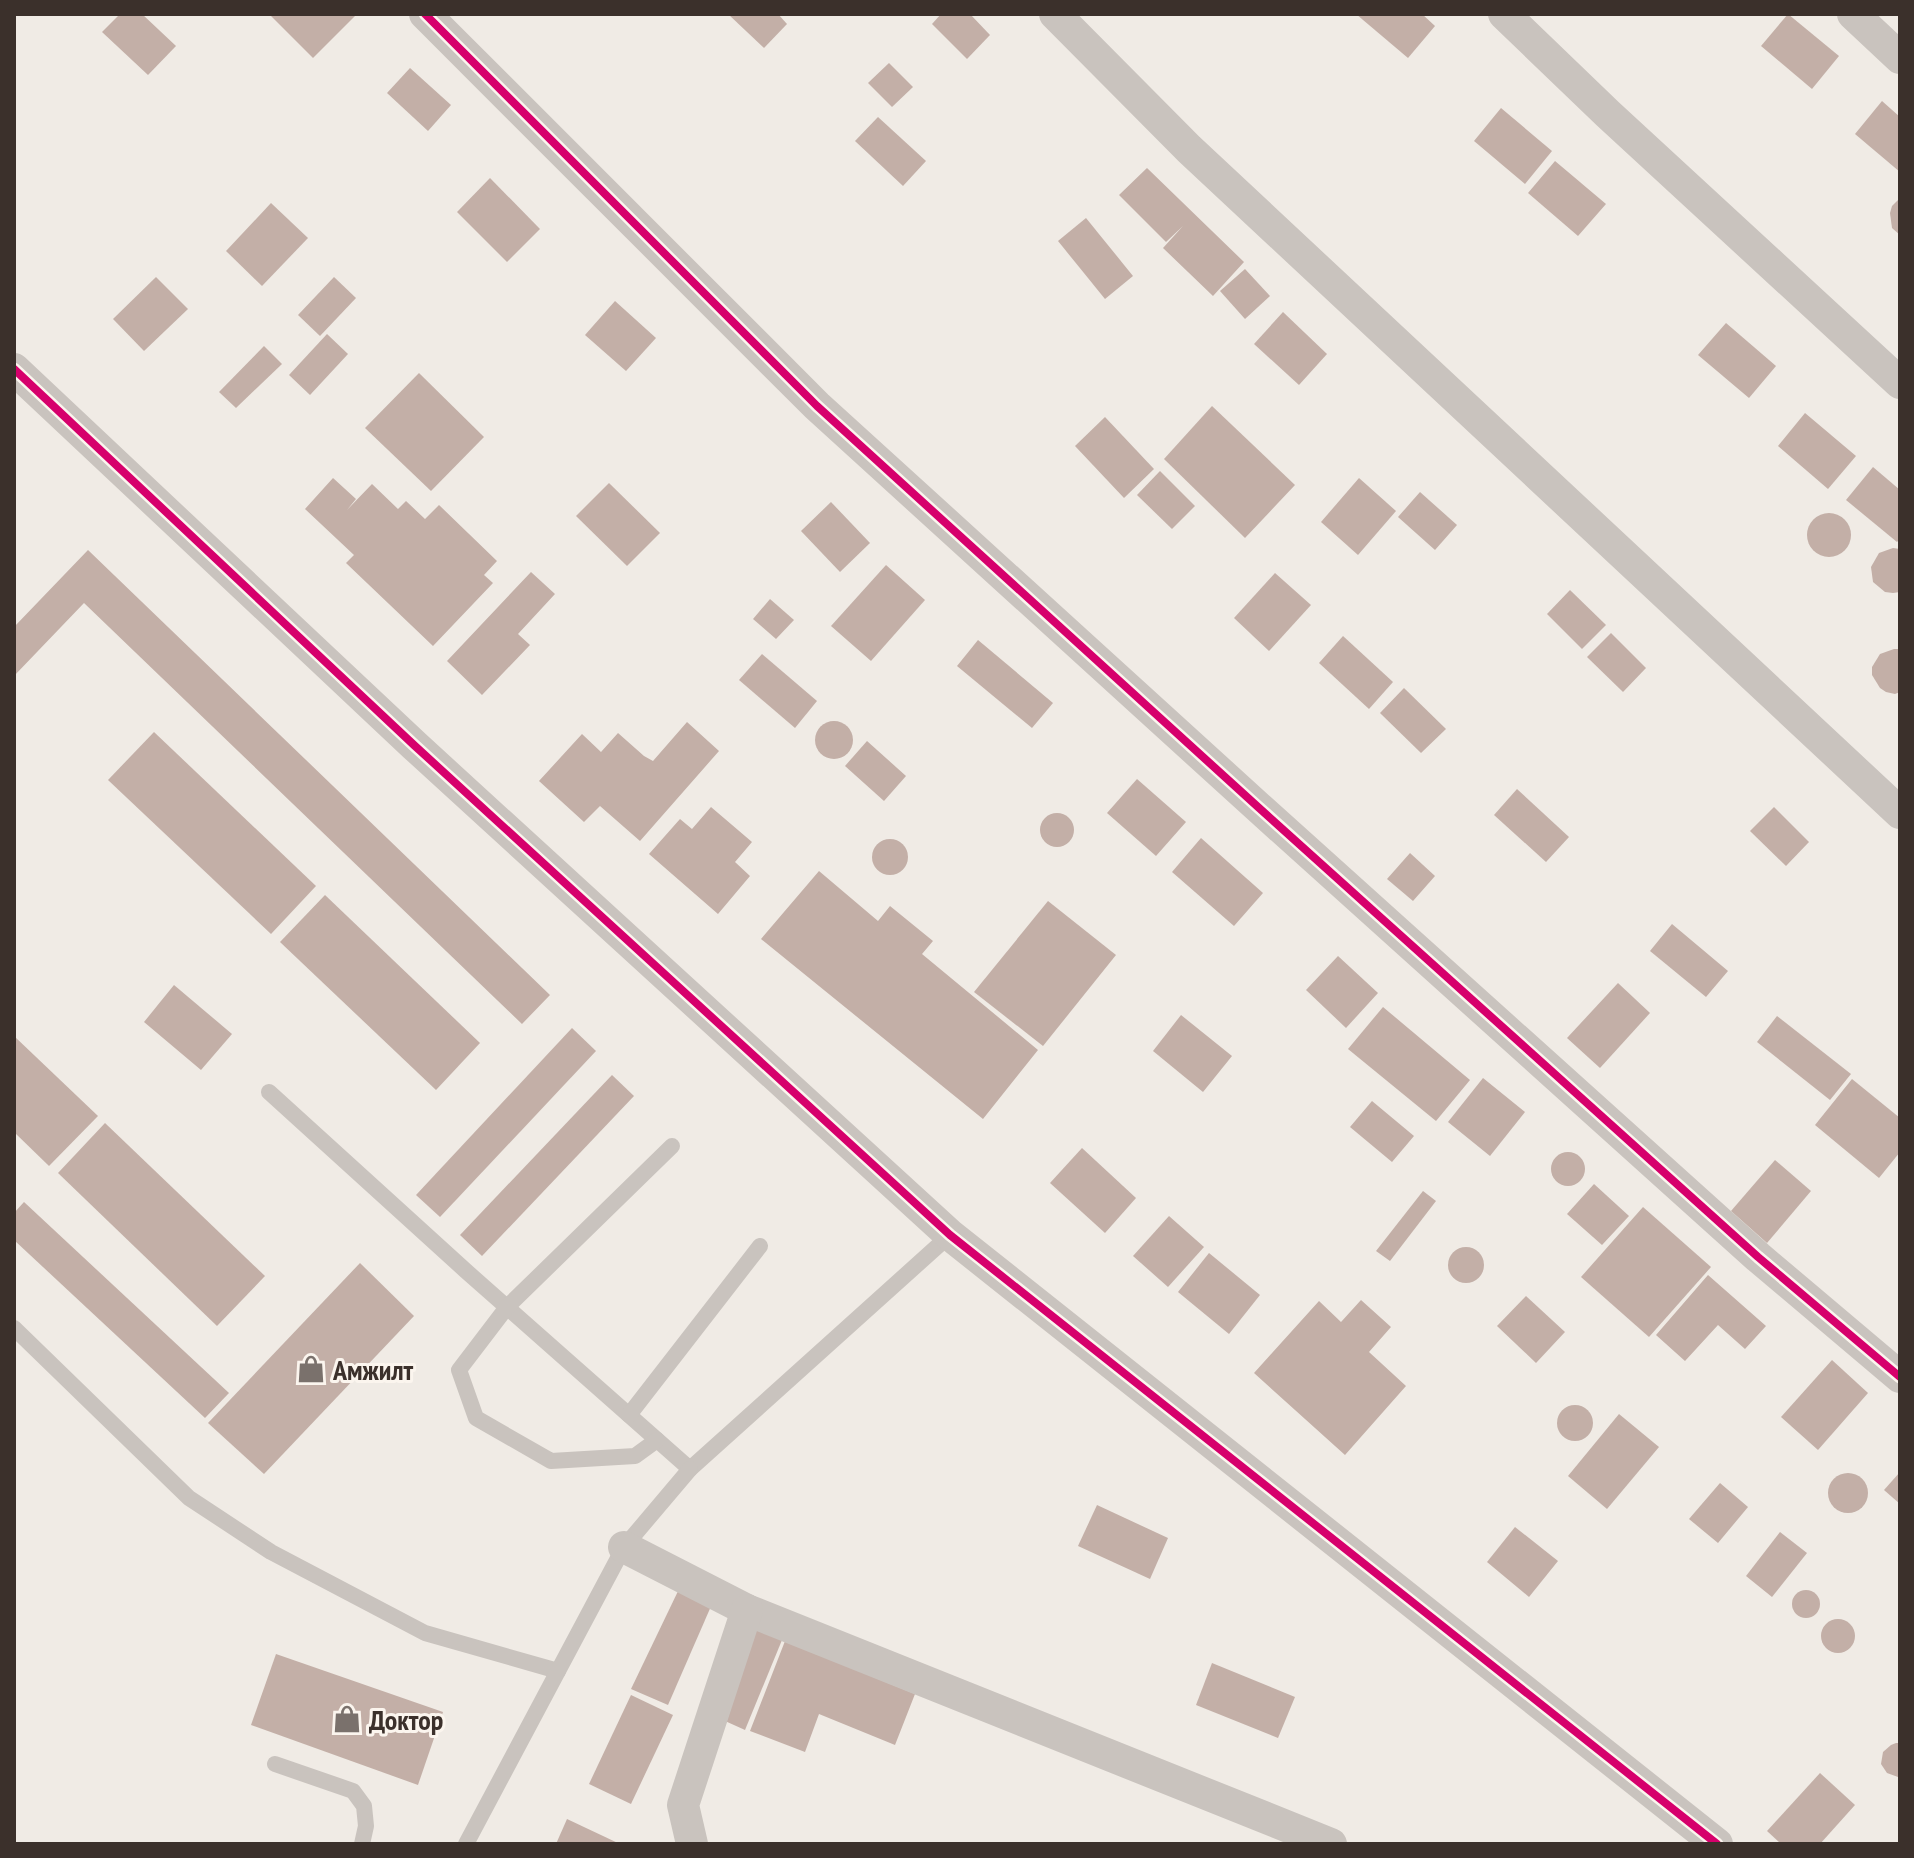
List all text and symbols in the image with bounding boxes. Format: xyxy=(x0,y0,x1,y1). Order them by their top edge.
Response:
place label: Амжилт xyxy=(332,1351,414,1388)
shop icon: Амжилт xyxy=(296,1354,326,1384)
place label: Доктор xyxy=(369,1701,443,1738)
shop icon: Доктор xyxy=(332,1704,362,1734)

